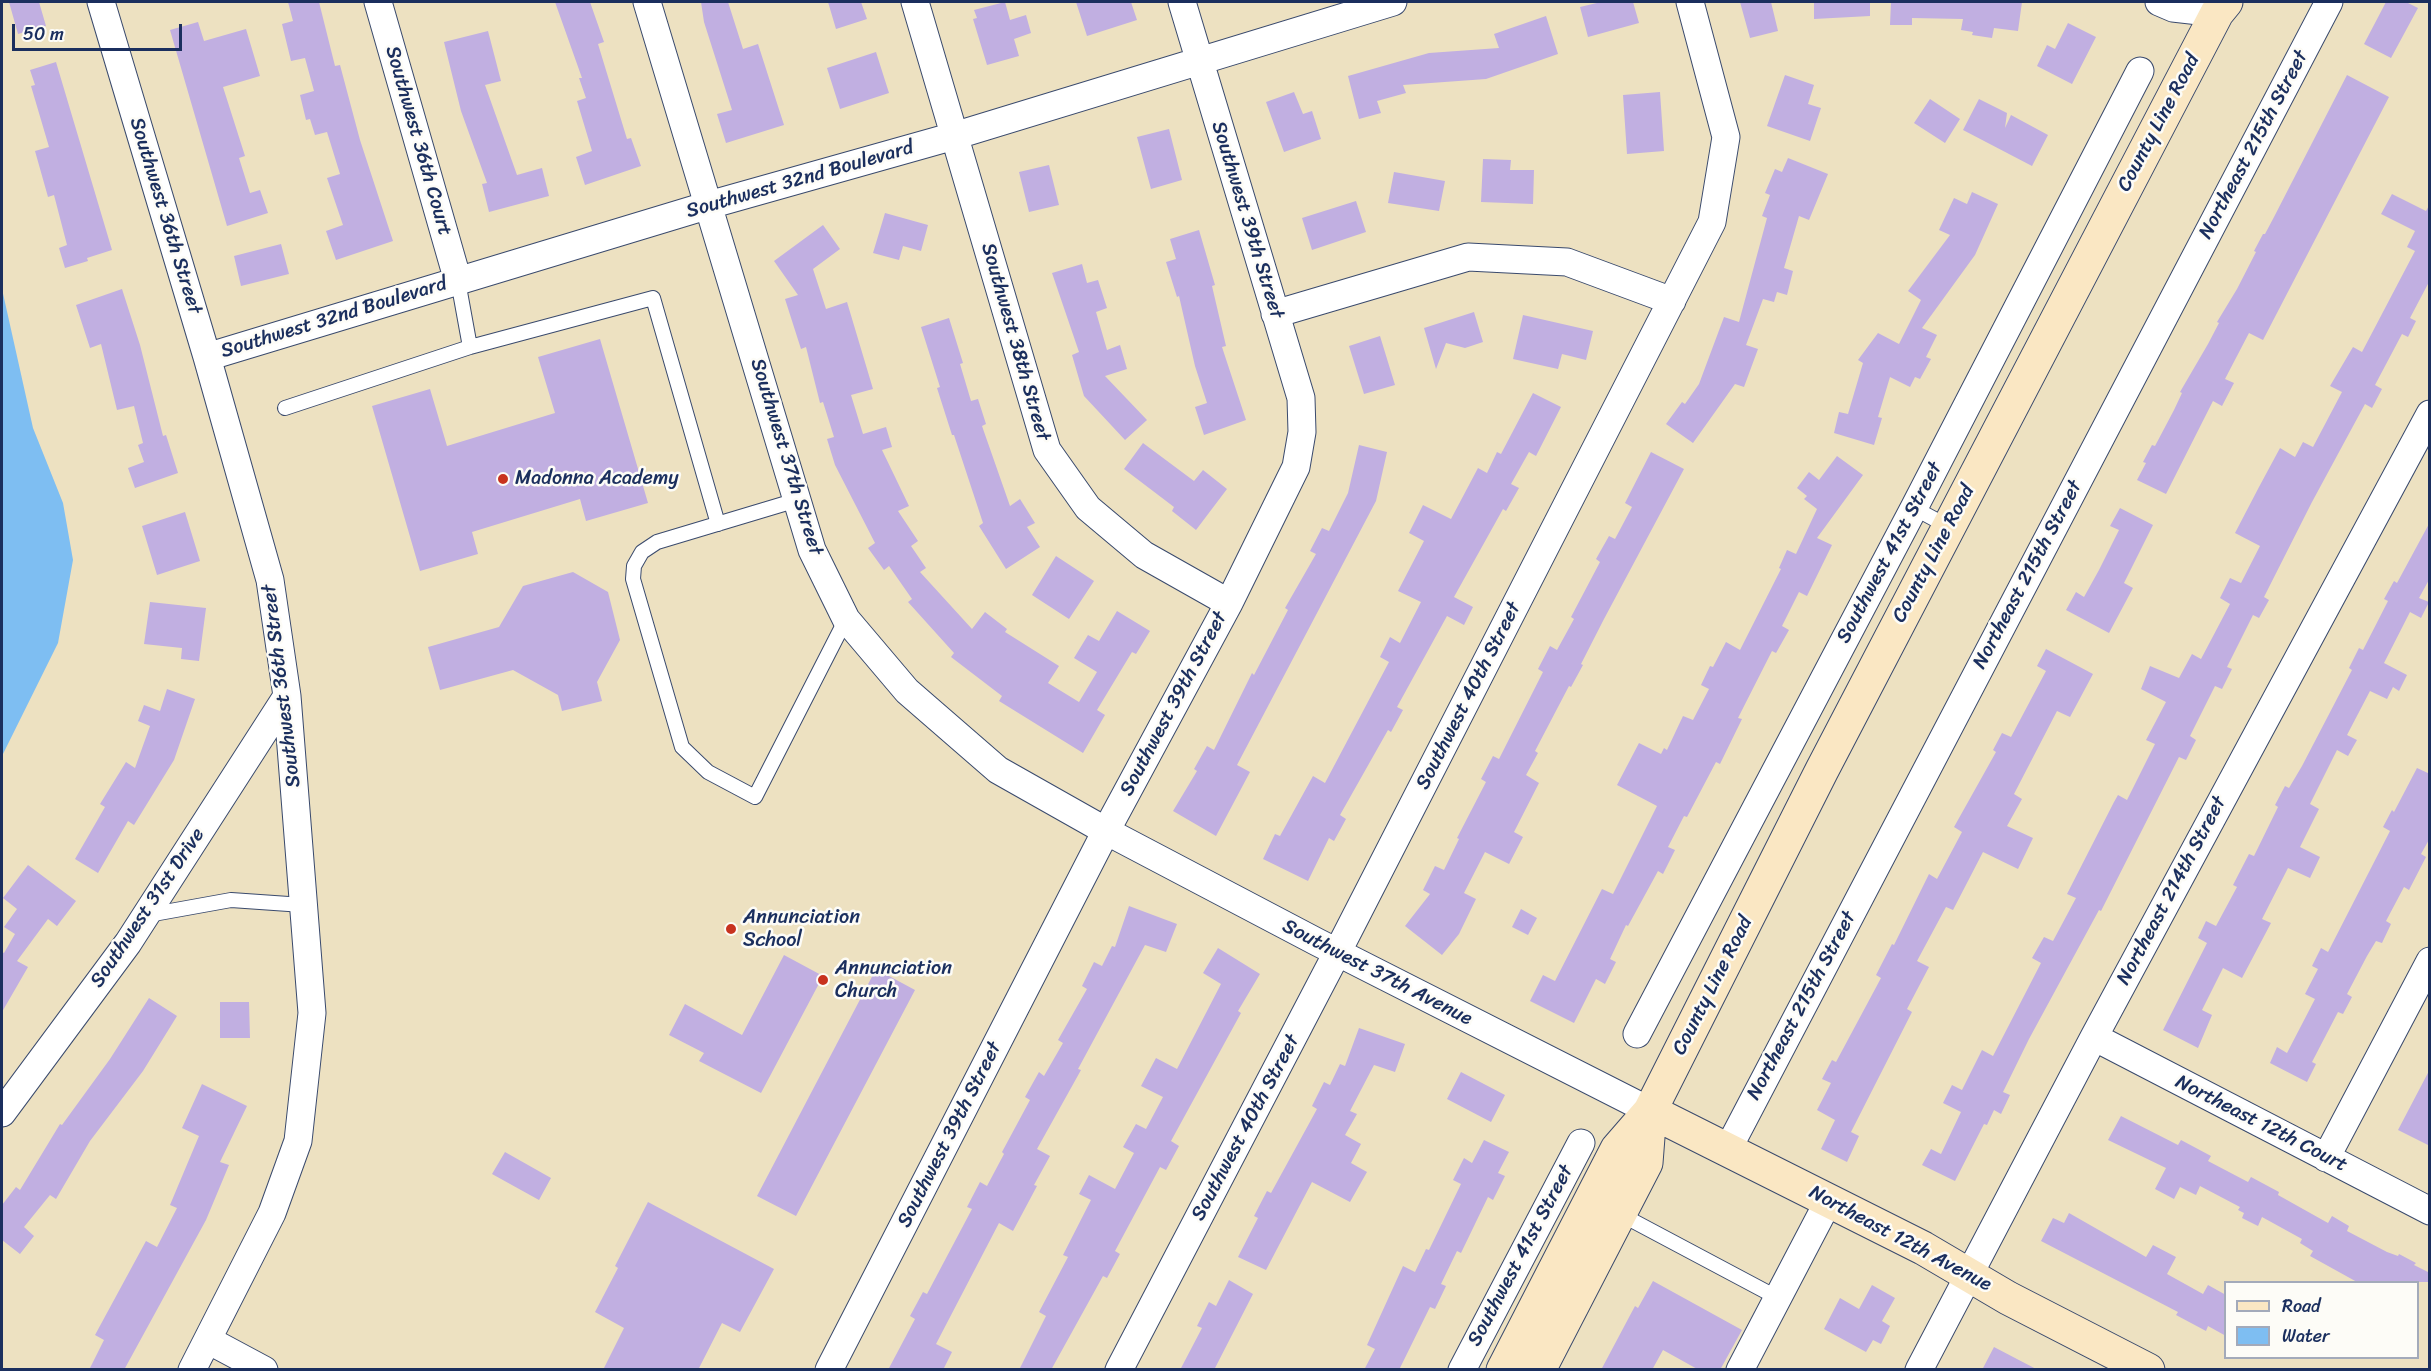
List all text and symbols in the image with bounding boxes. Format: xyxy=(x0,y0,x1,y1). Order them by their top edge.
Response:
scale bar xyxy=(15,12,184,50)
text: 50 m xyxy=(23,18,64,50)
street label: Southwest 36th Court xyxy=(379,43,457,239)
street label: Northeast 215th Street xyxy=(2194,47,2314,243)
street label: County Line Road xyxy=(2113,50,2205,196)
street label: Southwest 36th Street xyxy=(124,115,206,317)
street label: Southwest 39th Street xyxy=(1206,118,1288,322)
street label: Southwest 32nd Boulevard xyxy=(684,136,916,224)
street label: Southwest 38th Street xyxy=(975,240,1055,444)
street label: Southwest 32nd Boulevard xyxy=(218,272,450,364)
street label: Southwest 37th Street xyxy=(745,356,827,558)
street label: Southwest 41st Street xyxy=(1832,458,1948,648)
place label: Madonna Academy xyxy=(515,467,679,491)
marker: Madonna Academy xyxy=(496,472,510,486)
street label: Northeast 215th Street xyxy=(1968,477,2088,673)
street label: County Line Road xyxy=(1888,481,1980,627)
street label: Southwest 36th Street xyxy=(258,583,306,789)
street label: Southwest 40th Street xyxy=(1411,598,1527,794)
street label: Southwest 39th Street xyxy=(1115,608,1233,800)
street label: Northeast 214th Street xyxy=(2112,793,2232,989)
street label: Southwest 31st Drive xyxy=(86,824,210,992)
place label: Annunciation School xyxy=(743,906,860,953)
street label: Northeast 215th Street xyxy=(1742,908,1862,1104)
street label: County Line Road xyxy=(1668,913,1758,1059)
street label: Southwest 37th Avenue xyxy=(1278,915,1476,1031)
marker: Annunciation School xyxy=(724,922,738,936)
place label: Annunciation Church xyxy=(835,957,952,1004)
marker: Annunciation Church xyxy=(816,973,830,987)
street label: Southwest 40th Street xyxy=(1187,1031,1305,1225)
street label: Southwest 39th Street xyxy=(893,1038,1007,1232)
street label: Northeast 12th Court xyxy=(2171,1070,2351,1178)
street label: Southwest 41st Street xyxy=(1463,1161,1579,1351)
street label: Northeast 12th Avenue xyxy=(1805,1181,1995,1297)
legend xyxy=(2224,1281,2419,1359)
text: Road xyxy=(2282,1290,2321,1322)
text: Water xyxy=(2282,1320,2329,1352)

